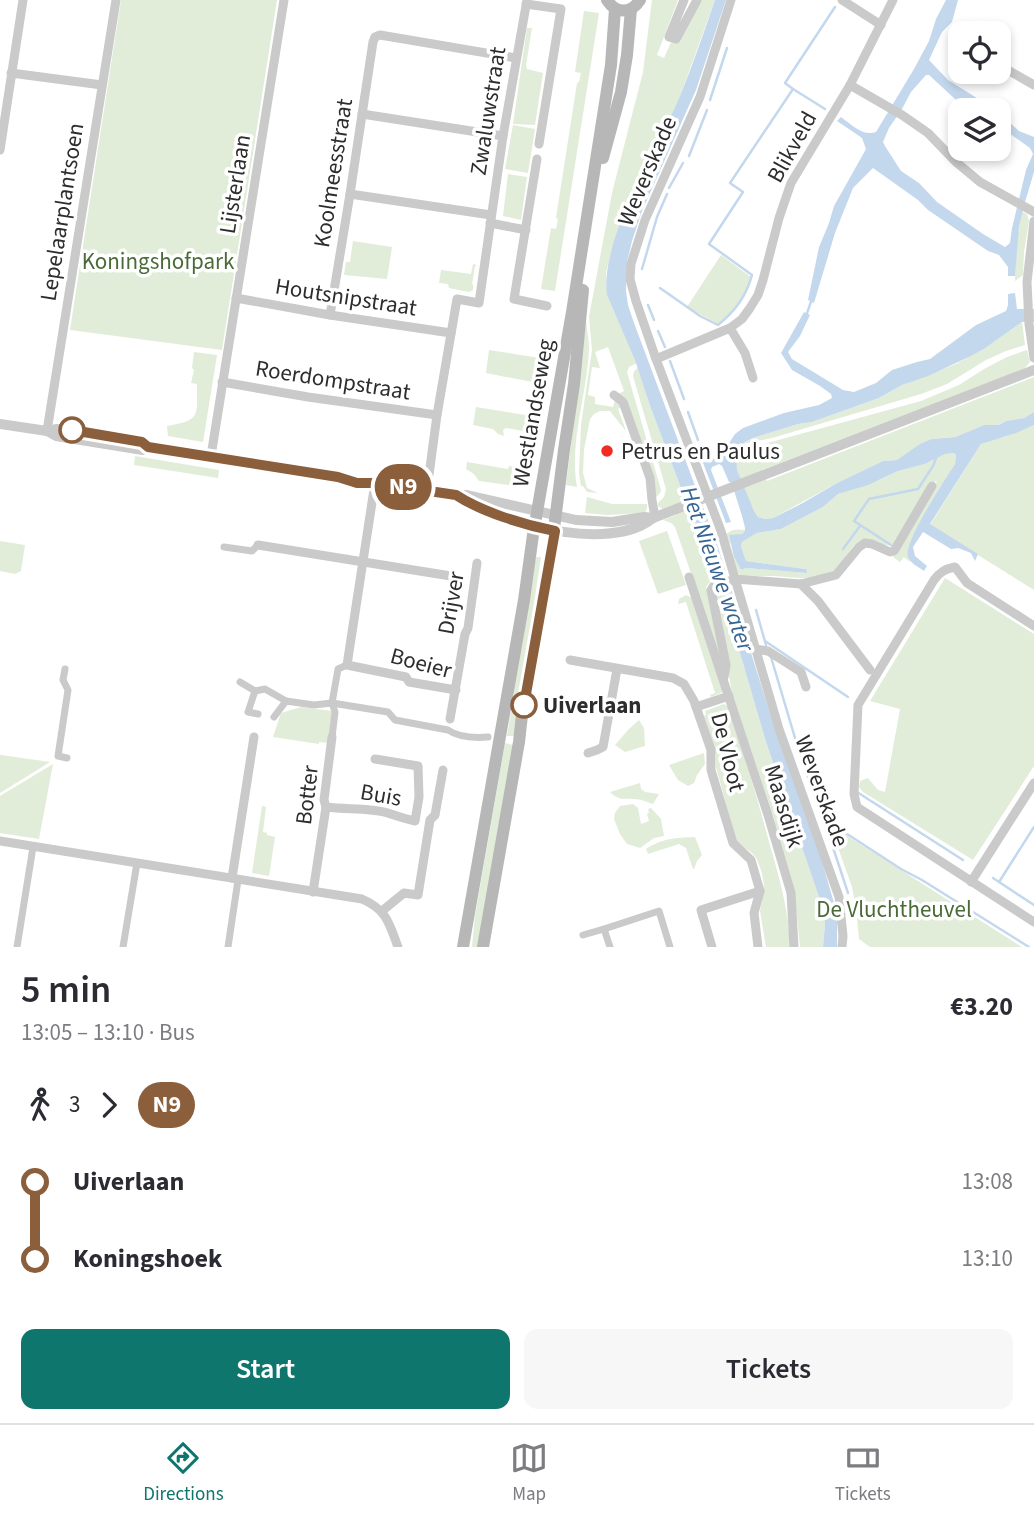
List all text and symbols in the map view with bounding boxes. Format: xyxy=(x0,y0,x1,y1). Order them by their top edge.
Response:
map controls xyxy=(948,21,1011,161)
button: locate xyxy=(948,21,1011,84)
street label: Zwaluwstraat xyxy=(462,44,514,178)
street label: Koolmeesstraat xyxy=(305,96,361,250)
button: layers xyxy=(948,98,1011,161)
street label: Blikveld xyxy=(759,105,825,189)
street label: Weverskade xyxy=(609,111,685,231)
street label: Lepelaarplantsoen xyxy=(32,121,92,303)
street label: Lijsterlaan xyxy=(211,132,259,236)
park label: Koningshofpark xyxy=(82,245,235,278)
street label: Houtsnipstraat xyxy=(273,270,419,325)
street label: Westlandseweg xyxy=(504,336,562,490)
street label: Roerdompstraat xyxy=(253,351,413,409)
unlabelled marker xyxy=(59,417,85,443)
place label: Petrus en Paulus xyxy=(621,435,780,468)
marker: Petrus en Paulus xyxy=(599,443,615,459)
line badge: N9 xyxy=(372,464,434,510)
text: N9 xyxy=(389,469,417,504)
water label: Het Nieuwe water xyxy=(671,482,764,658)
street label: Drijver xyxy=(429,568,473,637)
street label: Boeier xyxy=(387,639,456,687)
place label: Uiverlaan xyxy=(543,689,642,722)
marker: Uiverlaan xyxy=(511,692,537,718)
street label: De Vloot xyxy=(702,709,754,795)
street label: Weverskade xyxy=(787,731,857,851)
street label: Maasdijk xyxy=(756,761,812,852)
street label: Botter xyxy=(287,762,327,827)
street label: Buis xyxy=(358,775,404,815)
park label: De Vluchtheuvel xyxy=(816,893,972,926)
text: 5 min xyxy=(21,963,111,1017)
text: €3.20 xyxy=(950,988,1013,1025)
text: 13:05 – 13:10 · Bus xyxy=(21,1016,195,1049)
icon: walk xyxy=(21,1086,59,1124)
icon: forward xyxy=(90,1086,128,1124)
text: N9 xyxy=(152,1087,181,1122)
text: 3 xyxy=(69,1088,80,1121)
text: Uiverlaan xyxy=(73,1163,184,1200)
text: 13:08 xyxy=(962,1165,1013,1198)
text: Koningshoek xyxy=(73,1240,222,1277)
text: 13:10 xyxy=(962,1242,1013,1275)
button: Start xyxy=(21,1329,510,1409)
button: Tickets xyxy=(524,1329,1013,1409)
tab: Directions xyxy=(143,1439,224,1508)
tab: Map xyxy=(510,1439,548,1508)
tab: Tickets xyxy=(835,1439,891,1508)

